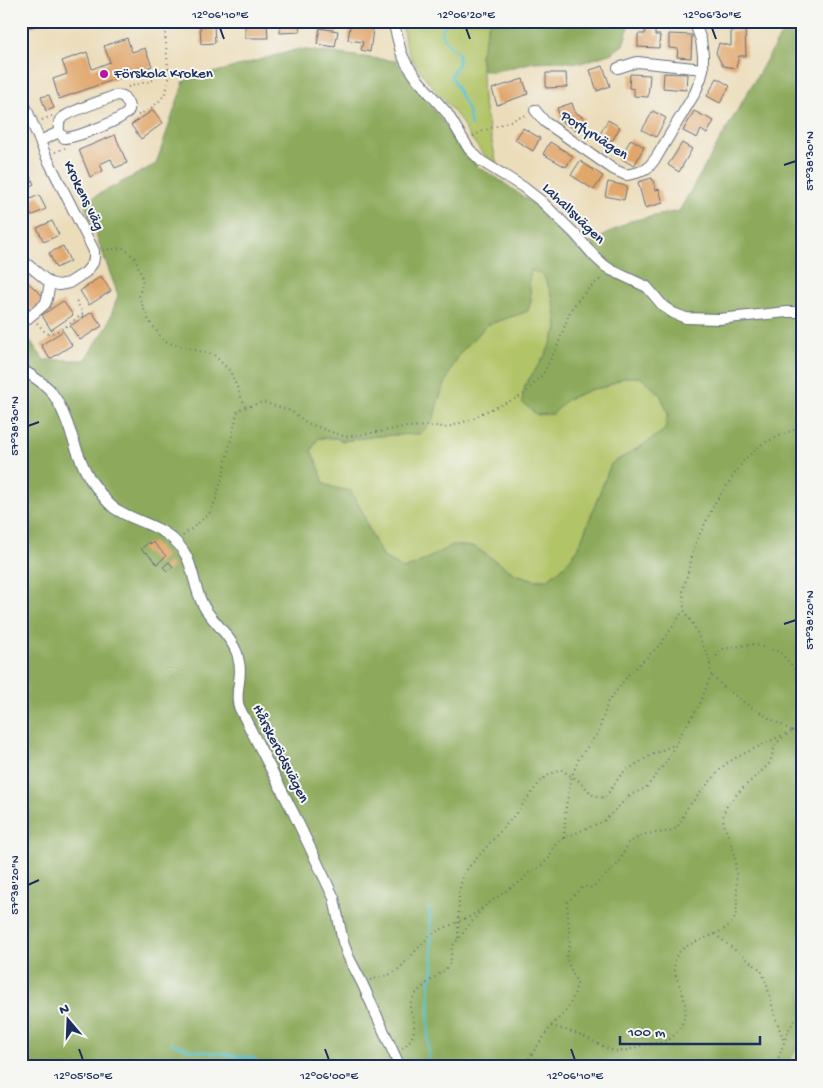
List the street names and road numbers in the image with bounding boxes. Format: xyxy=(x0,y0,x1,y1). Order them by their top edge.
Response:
street label: Porfyrvägen xyxy=(556,107,631,165)
street label: Krokens väg xyxy=(58,158,108,234)
street label: Lahallsvägen xyxy=(538,180,608,248)
street label: Hårskerödsvägen xyxy=(247,702,313,806)

